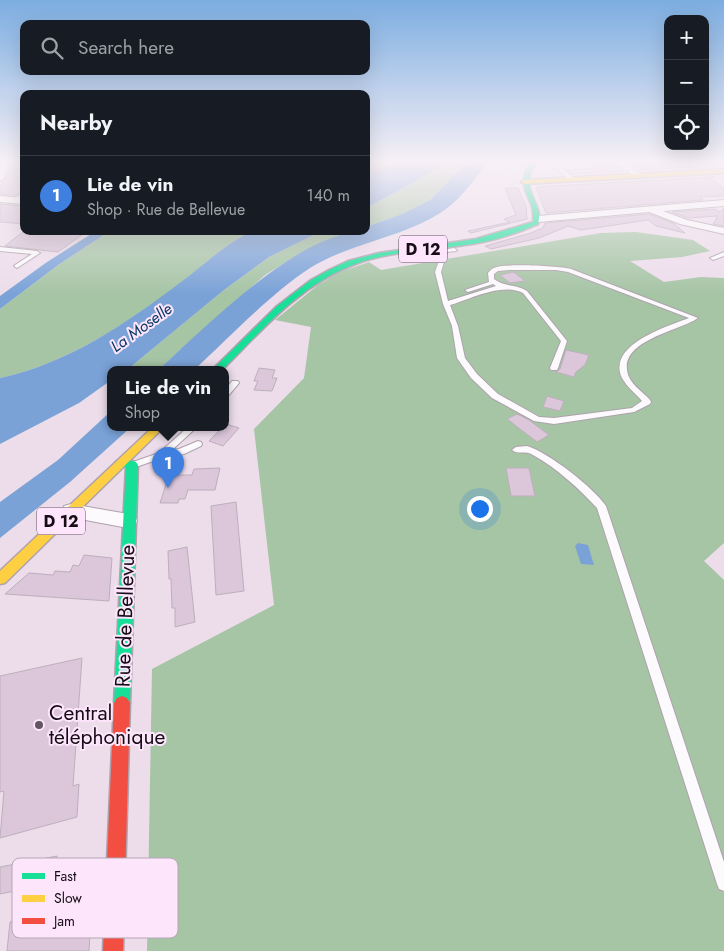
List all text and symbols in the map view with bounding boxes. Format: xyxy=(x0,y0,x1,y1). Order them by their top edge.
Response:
map controls xyxy=(664,15,709,150)
button: + xyxy=(664,15,709,60)
search box xyxy=(20,20,370,75)
icon: search xyxy=(38,34,66,62)
text: Search here xyxy=(78,34,174,61)
button: − xyxy=(664,60,709,105)
button: locate xyxy=(664,105,709,150)
text: Nearby xyxy=(40,108,112,138)
text: Lie de vin xyxy=(87,171,173,198)
text: 1 xyxy=(52,184,60,207)
text: 140 m xyxy=(307,184,350,207)
text: Shop · Rue de Bellevue xyxy=(87,198,245,221)
road number: D 12 xyxy=(399,235,447,262)
water label: La Moselle xyxy=(106,297,177,358)
popup xyxy=(107,366,229,431)
text: Lie de vin xyxy=(125,374,211,401)
text: Shop xyxy=(125,401,160,424)
pin: 1 xyxy=(152,447,184,488)
your location xyxy=(467,496,493,522)
road number: D 12 xyxy=(37,508,85,534)
street label: Rue de Bellevue xyxy=(108,544,142,688)
place label: Central téléphonique xyxy=(49,698,165,752)
marker: Central téléphonique xyxy=(33,719,45,731)
legend xyxy=(12,858,178,938)
text: Fast xyxy=(54,866,77,886)
text: Slow xyxy=(54,888,82,908)
text: Jam xyxy=(52,911,75,931)

